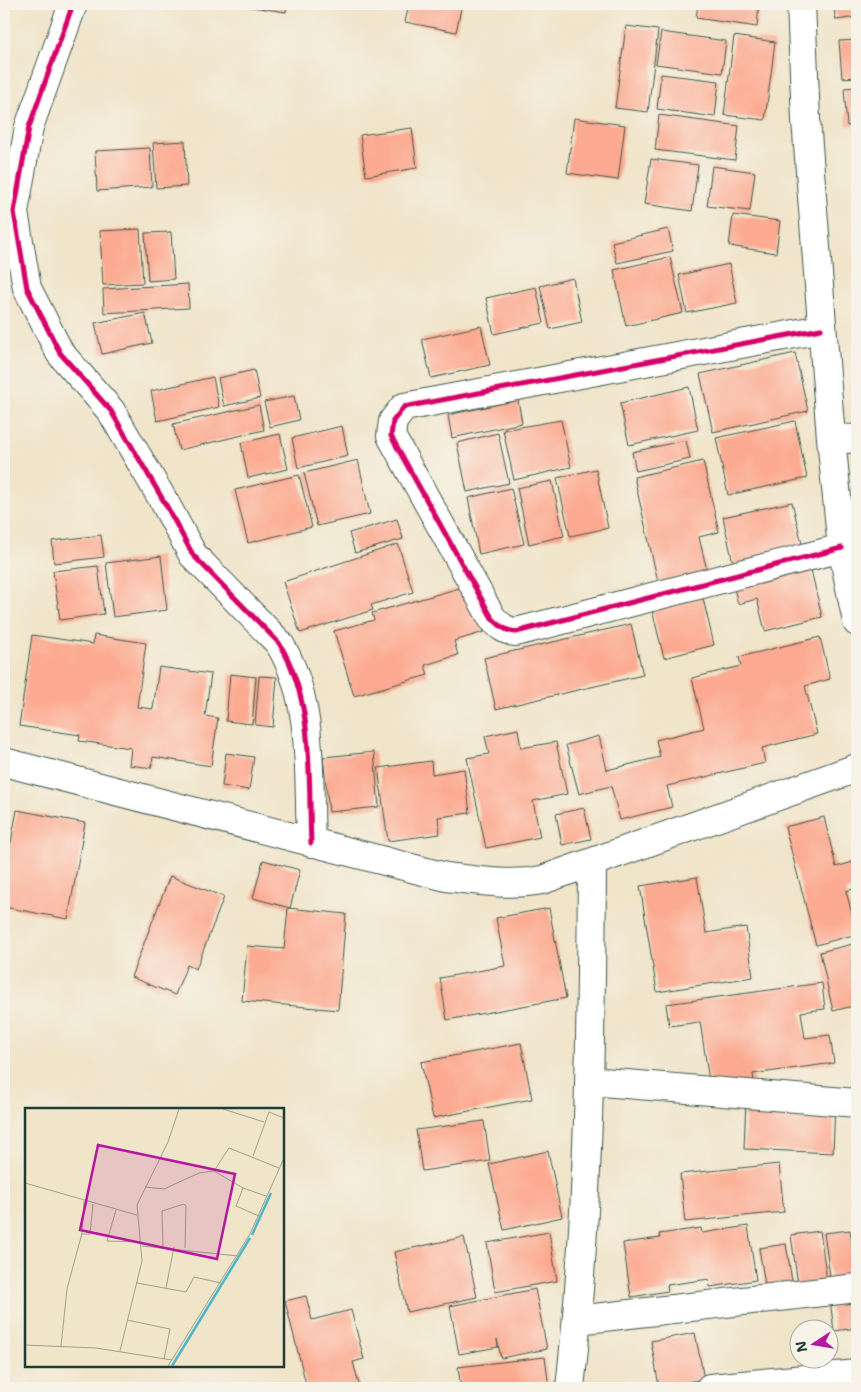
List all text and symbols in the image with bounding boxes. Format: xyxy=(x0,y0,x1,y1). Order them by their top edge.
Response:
inset map xyxy=(25,1108,284,1367)
north arrow xyxy=(788,1320,838,1370)
text: N xyxy=(791,1339,811,1354)

